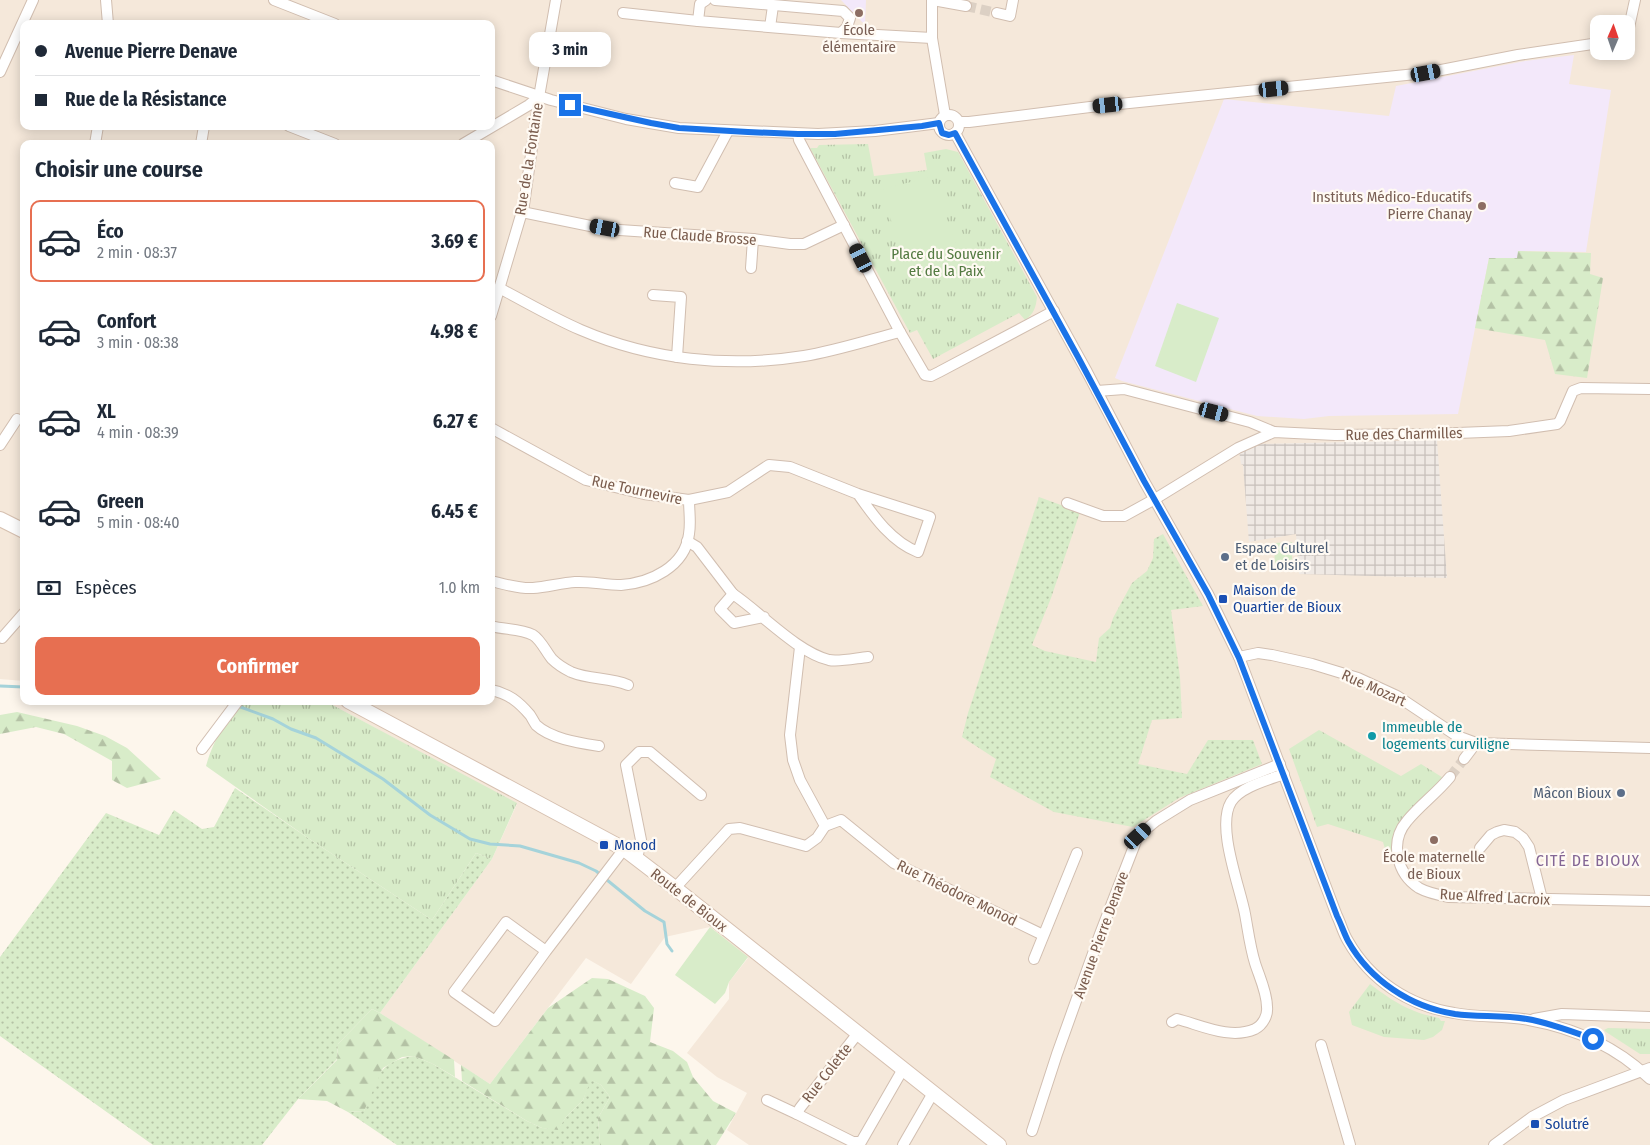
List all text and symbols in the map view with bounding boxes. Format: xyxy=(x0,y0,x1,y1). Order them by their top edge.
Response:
marker: École élémentaire xyxy=(853,7,865,19)
north arrow xyxy=(1590,15,1635,60)
map controls xyxy=(1590,15,1635,60)
place label: École élémentaire xyxy=(822,21,896,56)
callout: 3 min xyxy=(529,32,611,68)
text: Avenue Pierre Denave xyxy=(65,40,237,63)
text: 3 min xyxy=(552,40,588,59)
car xyxy=(1409,63,1442,83)
car xyxy=(1258,80,1289,98)
text: Rue de la Résistance xyxy=(65,88,227,111)
route end xyxy=(559,94,581,116)
car xyxy=(1092,96,1123,114)
street label: Rue de la Fontaine xyxy=(511,101,547,217)
text: Choisir une course xyxy=(35,156,203,183)
place label: Instituts Médico-Educatifs Pierre Chanay xyxy=(1312,188,1472,223)
marker: Instituts Médico-Educatifs Pierre Chanay xyxy=(1476,200,1488,212)
car xyxy=(588,218,621,238)
icon: car xyxy=(37,219,82,264)
text: Éco xyxy=(97,220,124,243)
street label: Rue Claude Brosse xyxy=(643,223,757,249)
text: 3.69 € xyxy=(431,230,478,253)
car xyxy=(847,241,874,275)
text: 2 min · 08:37 xyxy=(97,243,177,262)
park label: Place du Souvenir et de la Paix xyxy=(891,245,1002,280)
icon: car xyxy=(37,309,82,354)
text: Confort xyxy=(97,310,157,333)
text: 4.98 € xyxy=(430,320,478,343)
text: 3 min · 08:38 xyxy=(97,333,179,352)
icon: car xyxy=(37,399,82,444)
text: XL xyxy=(97,400,116,423)
car xyxy=(1197,401,1230,423)
text: 6.27 € xyxy=(433,410,478,433)
text: 4 min · 08:39 xyxy=(97,423,179,442)
street label: Rue des Charmilles xyxy=(1345,424,1463,444)
street label: Rue Tournevire xyxy=(590,472,684,508)
icon: car xyxy=(37,489,82,534)
text: Green xyxy=(97,490,144,513)
text: 6.45 € xyxy=(431,500,478,523)
text: 5 min · 08:40 xyxy=(97,513,180,532)
place label: Espace Culturel et de Loisirs xyxy=(1235,539,1329,574)
marker: Espace Culturel et de Loisirs xyxy=(1219,551,1231,563)
icon: cash xyxy=(35,574,63,602)
text: Espèces xyxy=(75,576,137,599)
text: 1.0 km xyxy=(439,578,480,597)
place label: Maison de Quartier de Bioux xyxy=(1233,581,1341,616)
marker: Maison de Quartier de Bioux xyxy=(1217,593,1229,605)
button: Confirmer xyxy=(35,637,480,695)
street label: Rue Mozart xyxy=(1339,666,1409,710)
place label: Immeuble de logements curviligne xyxy=(1382,718,1510,753)
marker: Immeuble de logements curviligne xyxy=(1366,730,1378,742)
place label: Mâcon Bioux xyxy=(1533,784,1611,802)
marker: Mâcon Bioux xyxy=(1615,787,1627,799)
car xyxy=(1121,820,1154,852)
marker: École maternelle de Bioux xyxy=(1428,834,1440,846)
place label: Monod xyxy=(614,836,656,854)
marker: Monod xyxy=(598,839,610,851)
place label: École maternelle de Bioux xyxy=(1383,848,1485,883)
district label: CITÉ DE BIOUX xyxy=(1536,851,1640,870)
street label: Rue Théodore Monod xyxy=(894,856,1020,930)
street label: Route de Bioux xyxy=(647,864,731,936)
street label: Avenue Pierre Denave xyxy=(1070,869,1132,1001)
street label: Rue Alfred Lacroix xyxy=(1439,885,1551,909)
route start xyxy=(1582,1028,1604,1050)
street label: Rue Colette xyxy=(798,1040,856,1106)
place label: Solutré xyxy=(1545,1115,1589,1133)
marker: Solutré xyxy=(1529,1118,1541,1130)

